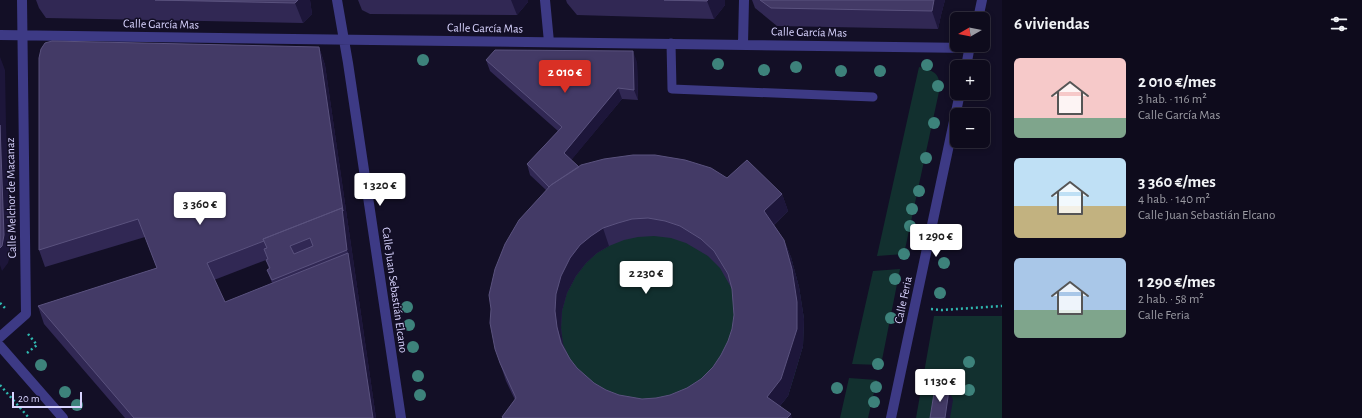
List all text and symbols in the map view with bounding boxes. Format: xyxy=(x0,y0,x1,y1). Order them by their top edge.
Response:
north arrow xyxy=(950,12,990,52)
map controls xyxy=(950,12,990,148)
icon: filters xyxy=(1328,13,1350,35)
text: 6 viviendas xyxy=(1014,15,1089,32)
street label: Calle García Mas xyxy=(123,17,199,31)
street label: Calle García Mas xyxy=(447,21,523,35)
street label: Calle García Mas xyxy=(771,25,847,39)
pin: 2 010 € xyxy=(528,60,602,94)
button: + xyxy=(950,60,990,100)
text: 2 010 € xyxy=(548,66,582,79)
text: 2 010 €/mes xyxy=(1138,73,1216,90)
icon: home xyxy=(1046,74,1094,122)
text: 3 hab. · 116 m² xyxy=(1138,93,1207,106)
button: − xyxy=(950,108,990,148)
text: Calle García Mas xyxy=(1138,109,1220,122)
street label: Calle Melchor de Macanaz xyxy=(4,138,18,258)
pin: 1 320 € xyxy=(343,173,417,207)
text: 3 360 €/mes xyxy=(1138,173,1216,190)
icon: home xyxy=(1046,174,1094,222)
text: 1 320 € xyxy=(363,179,397,192)
pin: 3 360 € xyxy=(163,192,237,226)
text: 4 hab. · 140 m² xyxy=(1138,193,1210,206)
text: 3 360 € xyxy=(183,198,217,211)
text: Calle Juan Sebastián Elcano xyxy=(1138,209,1275,222)
pin: 1 290 € xyxy=(899,224,973,258)
street label: Calle Juan Sebastián Elcano xyxy=(380,226,410,354)
text: 1 290 € xyxy=(919,230,953,243)
pin: 2 230 € xyxy=(609,261,683,295)
text: 2 230 € xyxy=(629,267,663,280)
text: 1 290 €/mes xyxy=(1138,273,1215,290)
icon: home xyxy=(1046,274,1094,322)
street label: Calle Feria xyxy=(892,275,914,325)
text: 2 hab. · 58 m² xyxy=(1138,293,1204,306)
text: Calle Feria xyxy=(1138,309,1190,322)
pin: 1 130 € xyxy=(903,369,977,403)
text: 1 130 € xyxy=(924,375,956,388)
scale bar xyxy=(12,390,82,409)
text: 20 m xyxy=(18,393,39,404)

